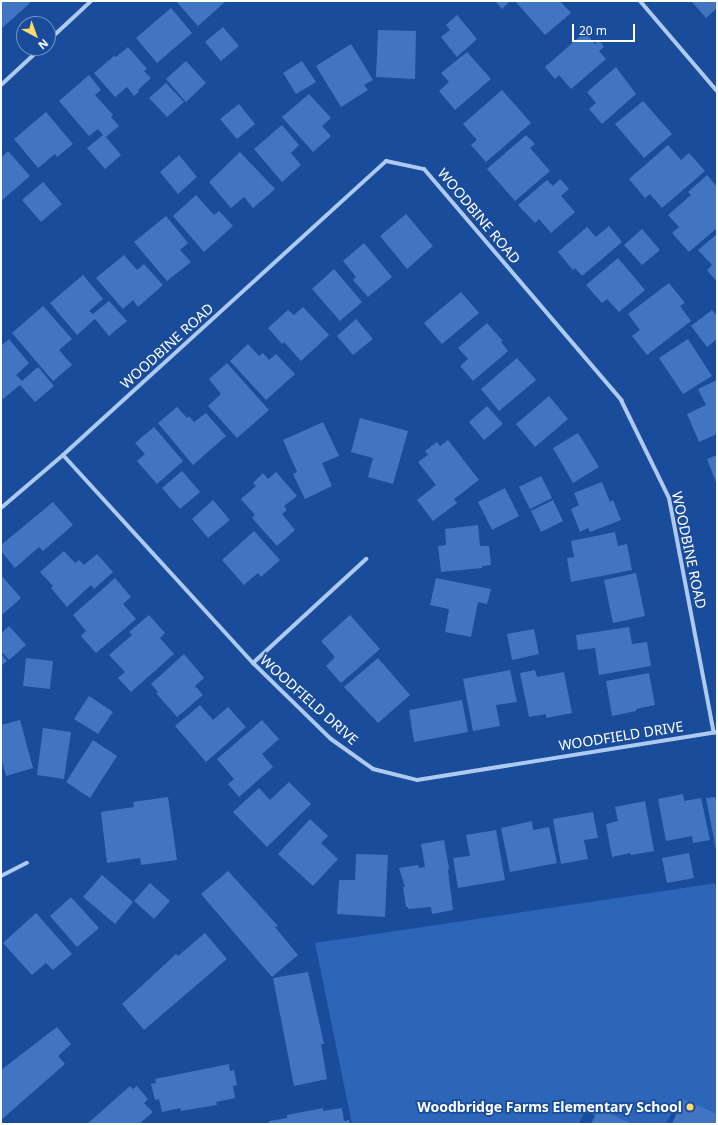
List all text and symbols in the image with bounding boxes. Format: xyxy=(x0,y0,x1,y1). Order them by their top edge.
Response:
north arrow xyxy=(16,16,56,56)
scale bar xyxy=(574,16,637,42)
text: 20 m xyxy=(579,22,607,39)
text: N xyxy=(35,36,52,53)
street label: WOODBINE ROAD xyxy=(434,165,524,267)
street label: WOODBINE ROAD xyxy=(117,300,217,392)
street label: WOODBINE ROAD xyxy=(668,490,710,610)
street label: WOODFIELD DRIVE xyxy=(257,652,361,748)
street label: WOODFIELD DRIVE xyxy=(558,718,684,754)
place label: Woodbridge Farms Elementary School xyxy=(417,1099,682,1115)
marker: Woodbridge Farms Elementary School xyxy=(685,1102,695,1112)

